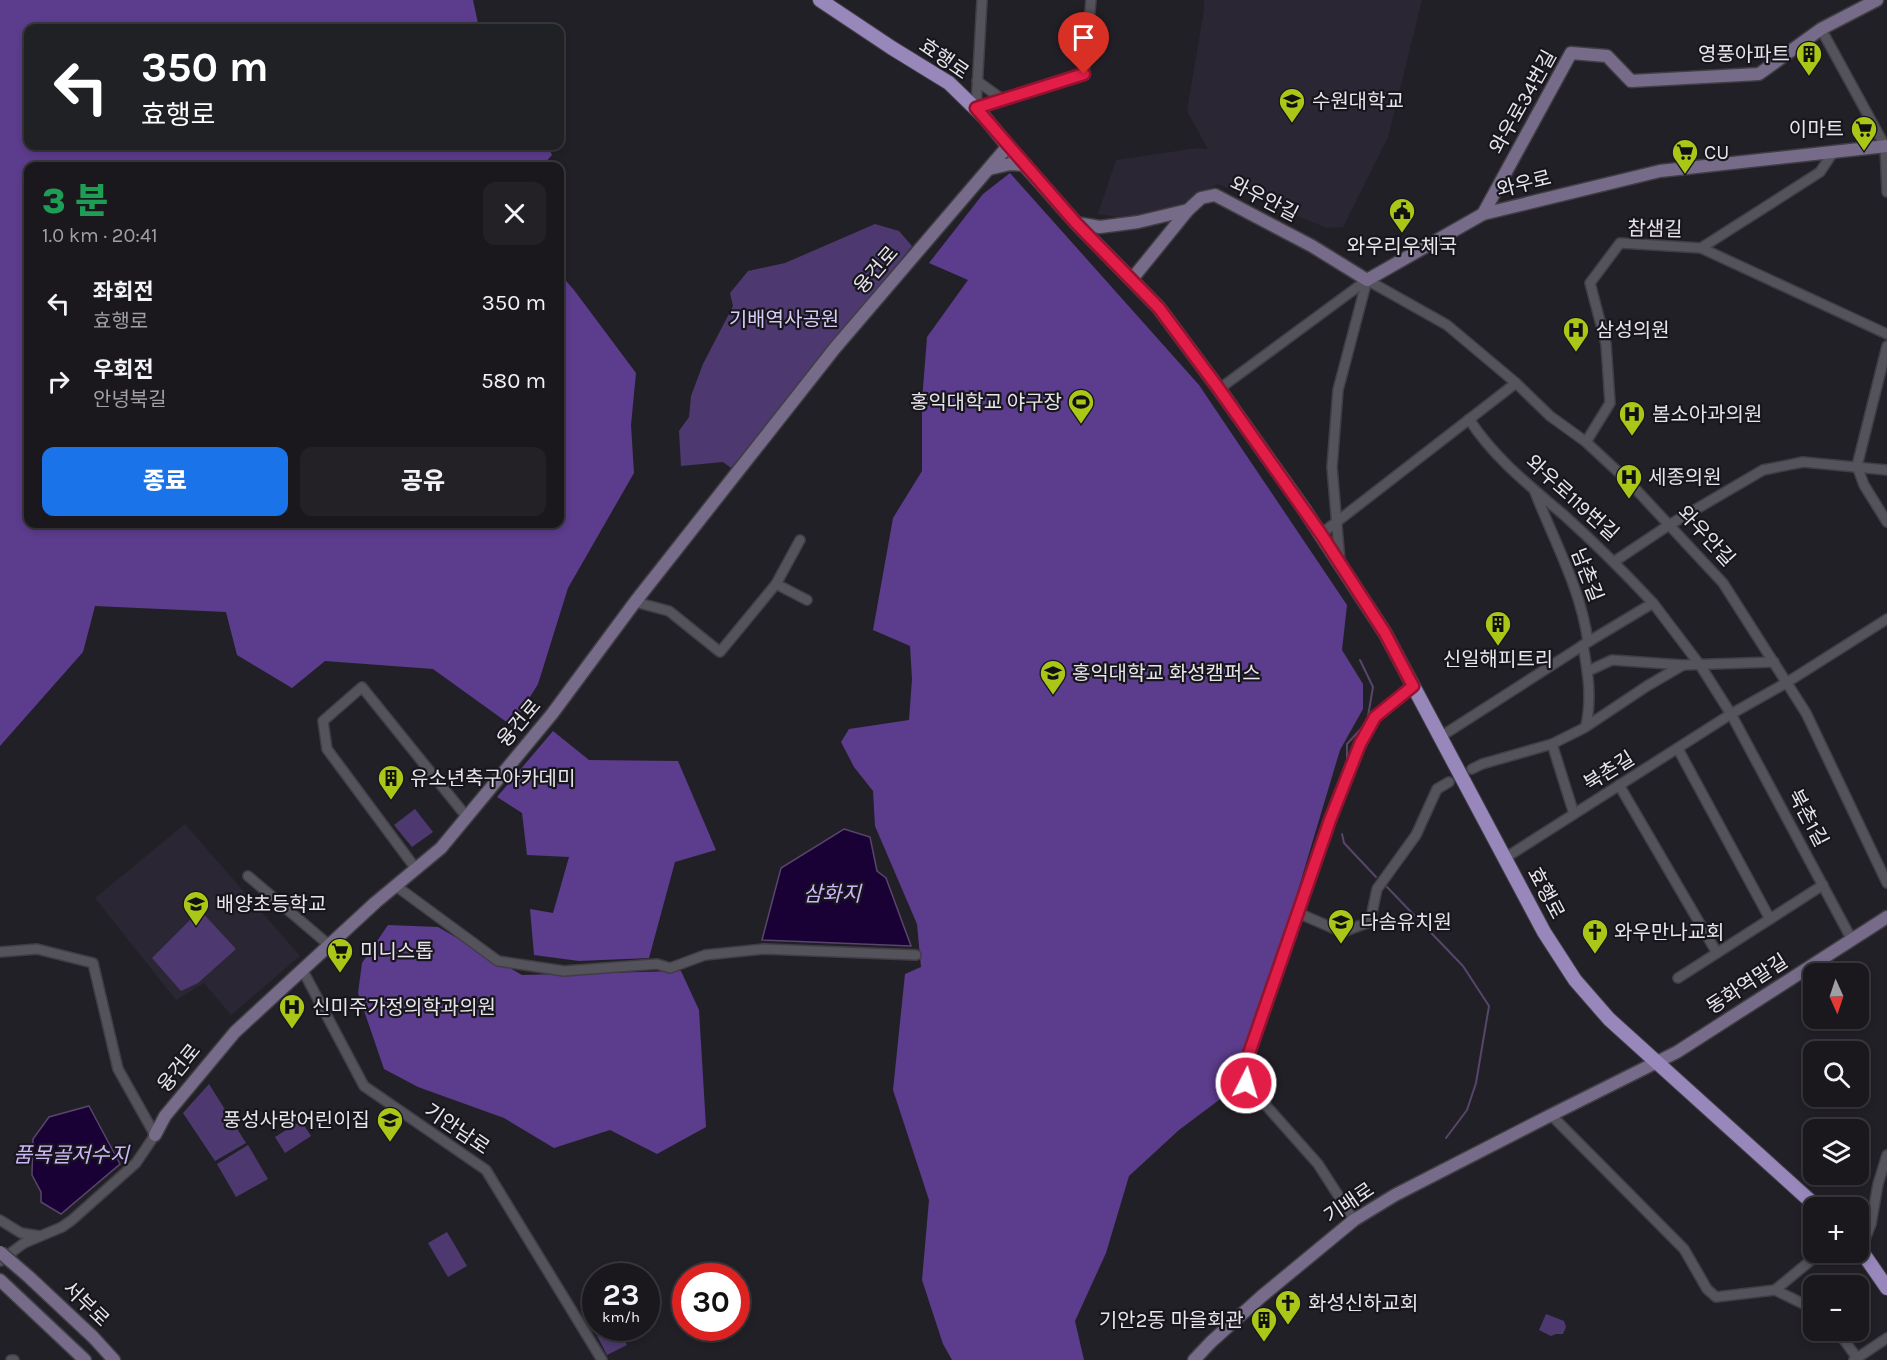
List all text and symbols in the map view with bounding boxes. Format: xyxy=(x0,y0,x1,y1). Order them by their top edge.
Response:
pin xyxy=(1058,12,1109,74)
icon: arrive xyxy=(1067,21,1100,54)
street label: 효행로 xyxy=(915,34,973,84)
building icon: 영풍아파트 xyxy=(1794,39,1824,77)
text: 350 m xyxy=(141,42,269,92)
place label: 영풍아파트 xyxy=(1698,43,1790,66)
street label: 와우로34번길 xyxy=(1485,46,1561,158)
icon: left xyxy=(42,48,120,126)
school or university icon: 수원대학교 xyxy=(1277,86,1307,124)
place label: 수원대학교 xyxy=(1312,90,1404,113)
text: 효행로 xyxy=(141,99,216,131)
supermarket icon: 이마트 xyxy=(1849,114,1879,152)
place label: 이마트 xyxy=(1789,118,1844,141)
supermarket icon: CU xyxy=(1670,137,1700,175)
place label: CU xyxy=(1704,141,1729,164)
street label: 와우로 xyxy=(1494,166,1554,202)
street label: 와우안길 xyxy=(1226,172,1302,226)
text: 3 분 xyxy=(42,180,108,222)
button: close xyxy=(483,182,546,245)
public building icon: 와우리우체국 xyxy=(1387,196,1417,234)
street label: 참샘길 xyxy=(1627,217,1683,241)
text: 1.0 km · 20:41 xyxy=(42,224,158,247)
place label: 와우리우체국 xyxy=(1347,235,1457,258)
street label: 융건로 xyxy=(849,242,903,298)
text: 좌회전 xyxy=(93,279,154,305)
icon: left xyxy=(42,287,75,320)
text: 350 m xyxy=(482,290,546,316)
park label: 기배역사공원 xyxy=(729,308,839,331)
text: 효행로 xyxy=(93,310,148,333)
hospital icon: 삼성의원 xyxy=(1561,315,1591,353)
place label: 삼성의원 xyxy=(1596,319,1670,342)
text: 우회전 xyxy=(93,357,154,383)
icon: right xyxy=(42,365,75,398)
text: 580 m xyxy=(481,368,546,394)
sports icon: 홍익대학교 야구장 xyxy=(1066,387,1096,425)
text: 안녕북길 xyxy=(93,388,167,411)
place label: 홍익대학교 야구장 xyxy=(910,391,1062,414)
hospital icon: 봄소아과의원 xyxy=(1617,399,1647,437)
place label: 봄소아과의원 xyxy=(1652,403,1762,426)
button: 종료 xyxy=(42,447,288,516)
button: 공유 xyxy=(300,447,546,516)
street label: 와우로119번길 xyxy=(1521,450,1623,546)
hospital icon: 세종의원 xyxy=(1614,462,1644,500)
place label: 세종의원 xyxy=(1648,466,1722,489)
street label: 와우안길 xyxy=(1672,501,1740,571)
street label: 남촌길 xyxy=(1566,545,1608,605)
building icon: 신일해피트리 xyxy=(1483,609,1513,647)
place label: 신일해피트리 xyxy=(1443,648,1553,671)
school or university icon: 홍익대학교 화성캠퍼스 xyxy=(1038,658,1068,696)
place label: 홍익대학교 화성캠퍼스 xyxy=(1072,662,1261,685)
street label: 융건로 xyxy=(492,694,546,752)
street label: 북촌길 xyxy=(1579,747,1639,795)
building icon: 유소년축구아카데미 xyxy=(376,763,406,801)
place label: 유소년축구아카데미 xyxy=(410,767,576,790)
street label: 북촌1길 xyxy=(1783,785,1833,851)
street label: 효행로 xyxy=(1523,863,1569,923)
water label: 삼화지 xyxy=(803,882,863,906)
school or university icon: 배양초등학교 xyxy=(181,889,211,927)
place label: 배양초등학교 xyxy=(216,893,326,916)
school or university icon: 다솜유치원 xyxy=(1326,907,1356,945)
place label: 다솜유치원 xyxy=(1360,911,1452,934)
church icon: 와우만나교회 xyxy=(1580,917,1610,955)
place label: 와우만나교회 xyxy=(1614,921,1724,944)
supermarket icon: 미니스톱 xyxy=(325,936,355,974)
place label: 미니스톱 xyxy=(360,940,434,963)
street label: 동화역말길 xyxy=(1702,949,1792,1019)
north arrow xyxy=(1803,963,1869,1029)
map controls xyxy=(1803,963,1869,1341)
hospital icon: 신미주가정의학과의원 xyxy=(277,992,307,1030)
place label: 신미주가정의학과의원 xyxy=(312,996,496,1019)
street label: 융건로 xyxy=(153,1039,205,1097)
button: search xyxy=(1803,1041,1869,1107)
position arrow xyxy=(1214,1051,1278,1115)
street label: 기안남로 xyxy=(420,1099,494,1159)
school or university icon: 풍성사랑어린이집 xyxy=(375,1105,405,1143)
place label: 풍성사랑어린이집 xyxy=(223,1109,370,1132)
button: layers xyxy=(1803,1119,1869,1185)
water label: 품목골저수지 xyxy=(13,1143,131,1167)
street label: 기배로 xyxy=(1320,1178,1378,1228)
button: + xyxy=(1803,1197,1869,1263)
speed limit sign: 30 xyxy=(672,1263,750,1341)
button: − xyxy=(1803,1275,1869,1341)
street label: 서부로 xyxy=(58,1277,114,1331)
text: 23 xyxy=(603,1277,639,1313)
church icon: 화성신하교회 xyxy=(1273,1288,1303,1326)
place label: 화성신하교회 xyxy=(1308,1292,1418,1315)
building icon: 기안2동 마을회관 xyxy=(1249,1305,1279,1343)
text: km/h xyxy=(602,1308,640,1326)
place label: 기안2동 마을회관 xyxy=(1099,1309,1244,1332)

